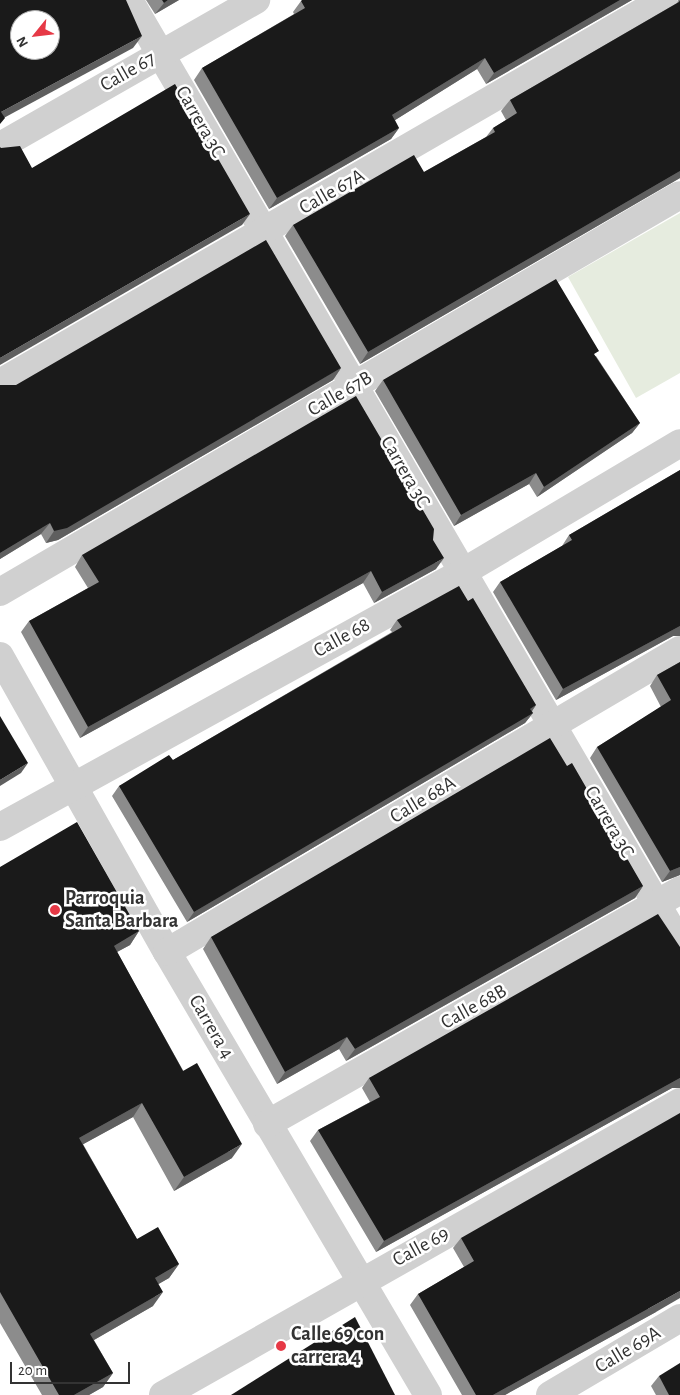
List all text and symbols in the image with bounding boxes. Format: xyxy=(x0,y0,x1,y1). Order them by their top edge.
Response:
north arrow xyxy=(10,10,60,60)
text: N xyxy=(14,34,31,49)
street label: Calle 67 xyxy=(96,47,160,97)
street label: Carrera 3C xyxy=(170,82,230,162)
street label: Calle 67A xyxy=(295,164,369,220)
street label: Calle 67B xyxy=(303,366,377,422)
street label: Carrera 3C xyxy=(375,432,435,512)
street label: Calle 68 xyxy=(310,613,374,663)
street label: Calle 68A xyxy=(386,771,460,829)
street label: Carrera 3C xyxy=(579,782,639,862)
place label: Parroquia Santa Barbara xyxy=(65,886,178,933)
marker: Parroquia Santa Barbara xyxy=(49,904,61,916)
street label: Calle 68B xyxy=(437,979,511,1035)
street label: Carrera 4 xyxy=(183,991,239,1063)
street label: Calle 69 xyxy=(389,1222,453,1272)
street label: Calle 69A xyxy=(591,1321,665,1379)
place label: Calle 69 con carrera 4 xyxy=(291,1322,384,1369)
marker: Calle 69 con carrera 4 xyxy=(275,1340,287,1352)
scale bar xyxy=(12,1352,132,1384)
text: 20 m xyxy=(18,1363,47,1378)

